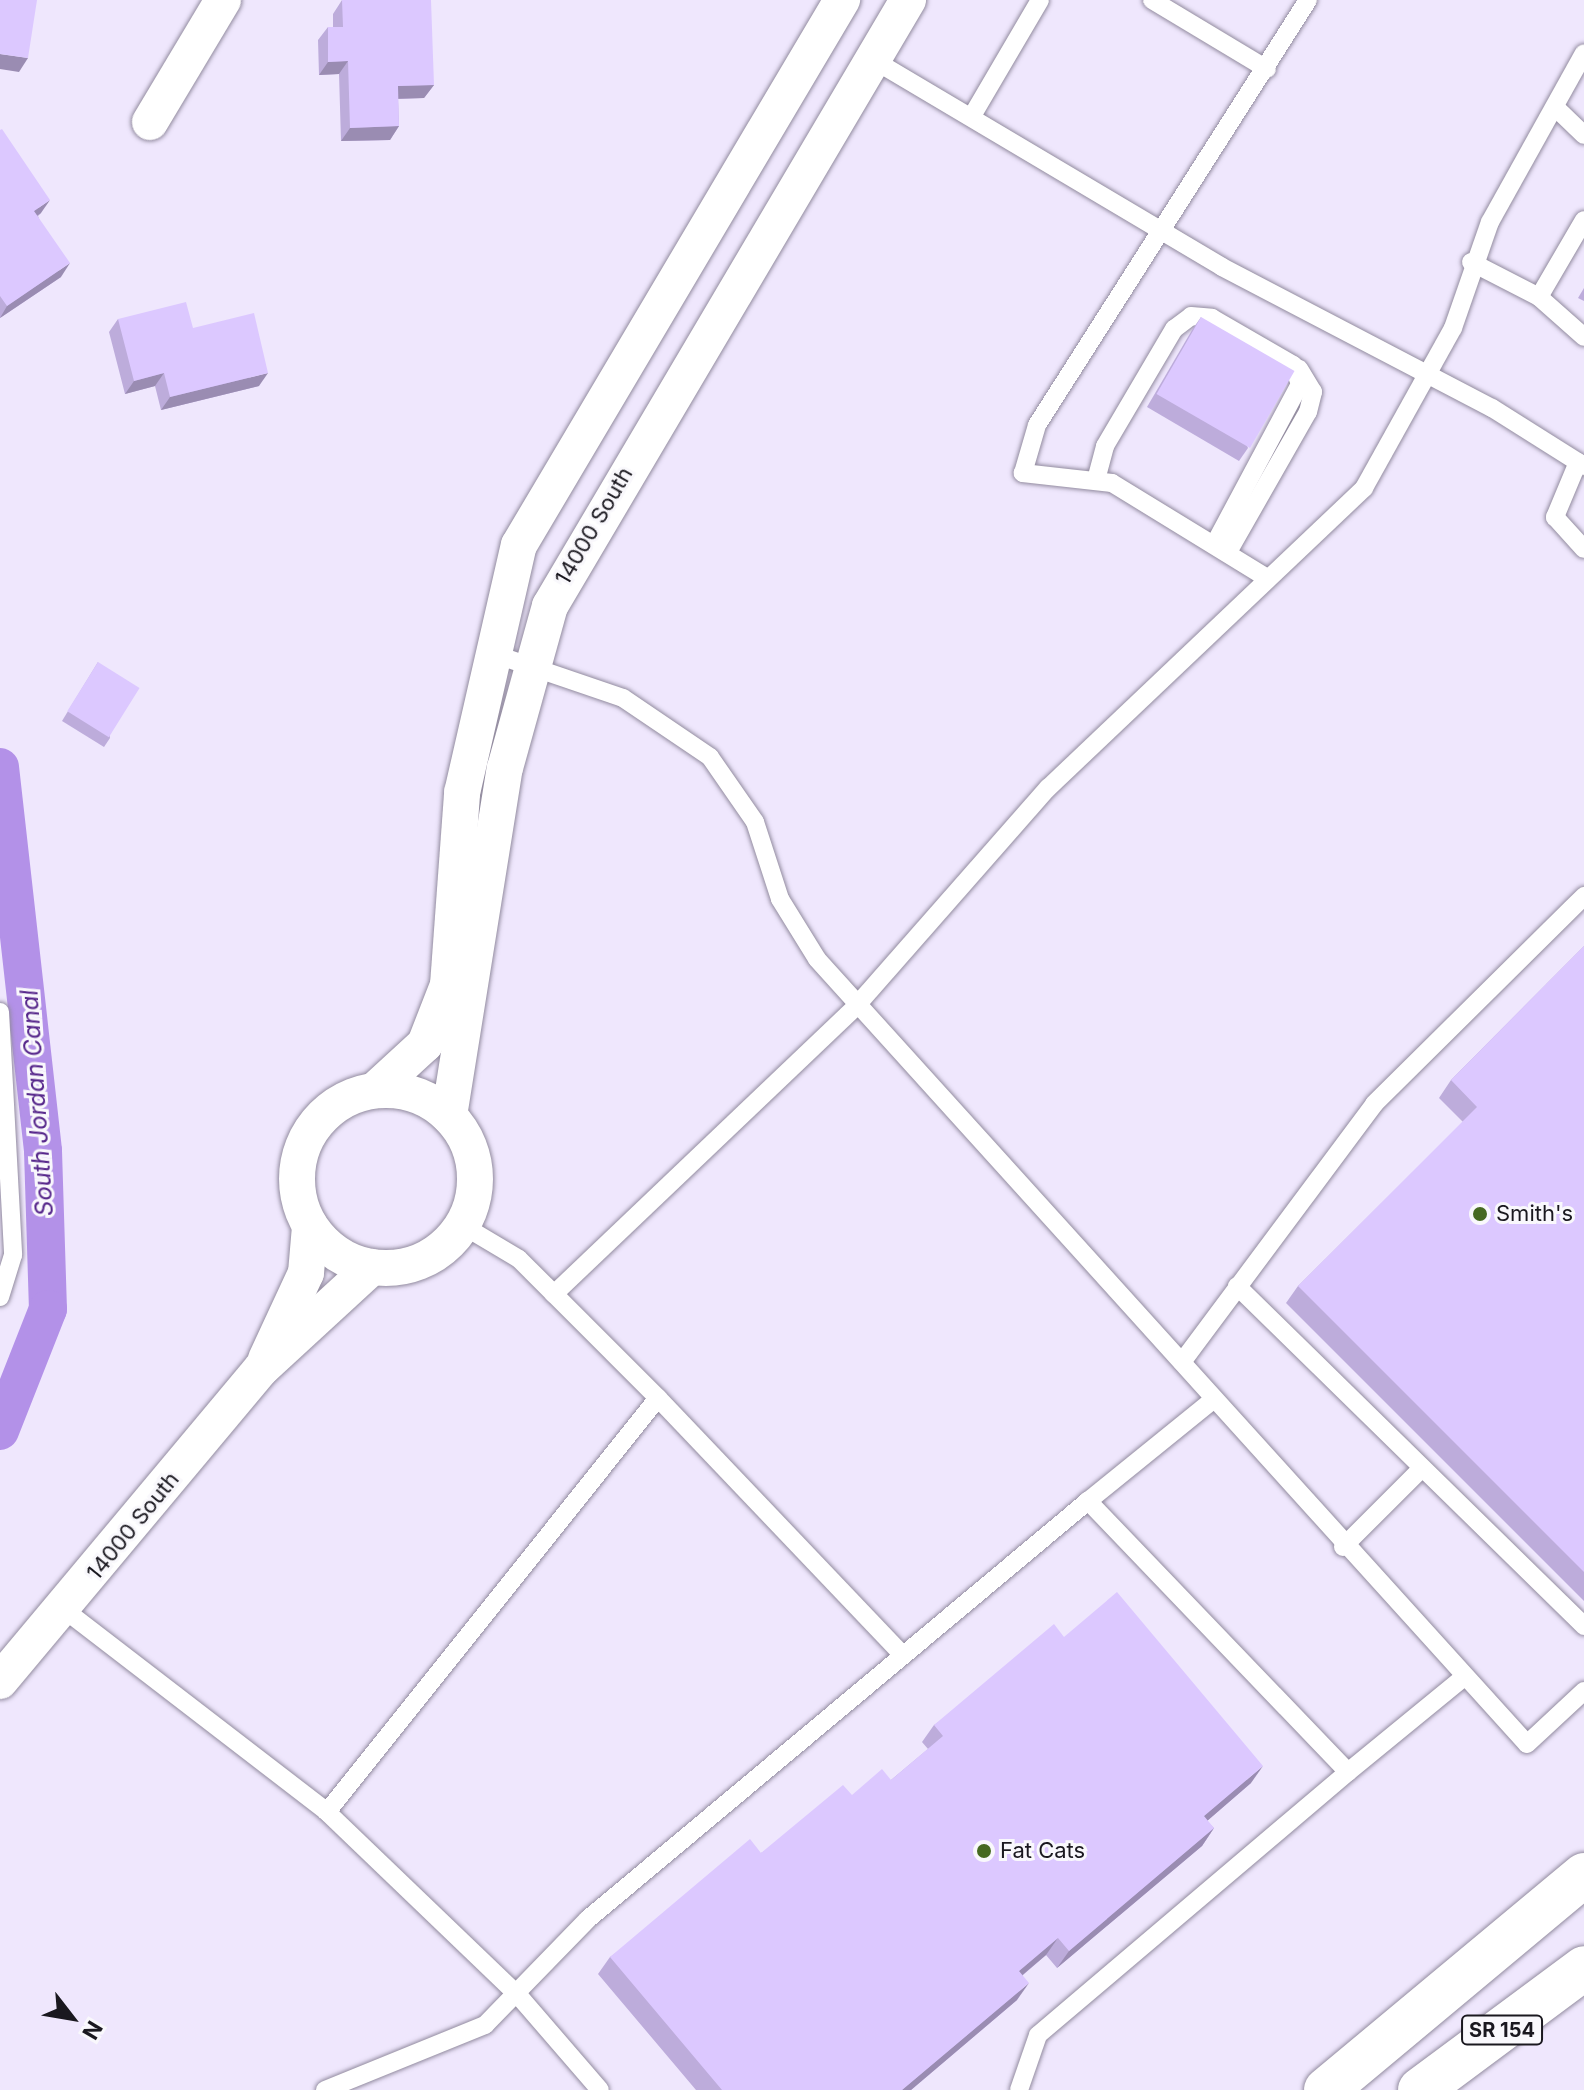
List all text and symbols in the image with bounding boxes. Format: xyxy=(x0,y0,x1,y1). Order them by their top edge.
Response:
street label: 14000 South xyxy=(550,462,638,590)
water label: South Jordan Canal xyxy=(15,989,59,1217)
place label: Smith's xyxy=(1496,1201,1573,1227)
marker: Smith's xyxy=(1471,1205,1489,1223)
street label: 14000 South xyxy=(81,1467,185,1585)
place label: Fat Cats xyxy=(1000,1838,1085,1864)
marker: Fat Cats xyxy=(975,1842,993,1860)
north arrow xyxy=(32,1978,112,2058)
road number: SR 154 xyxy=(1460,2014,1544,2046)
text: N xyxy=(77,2016,108,2044)

